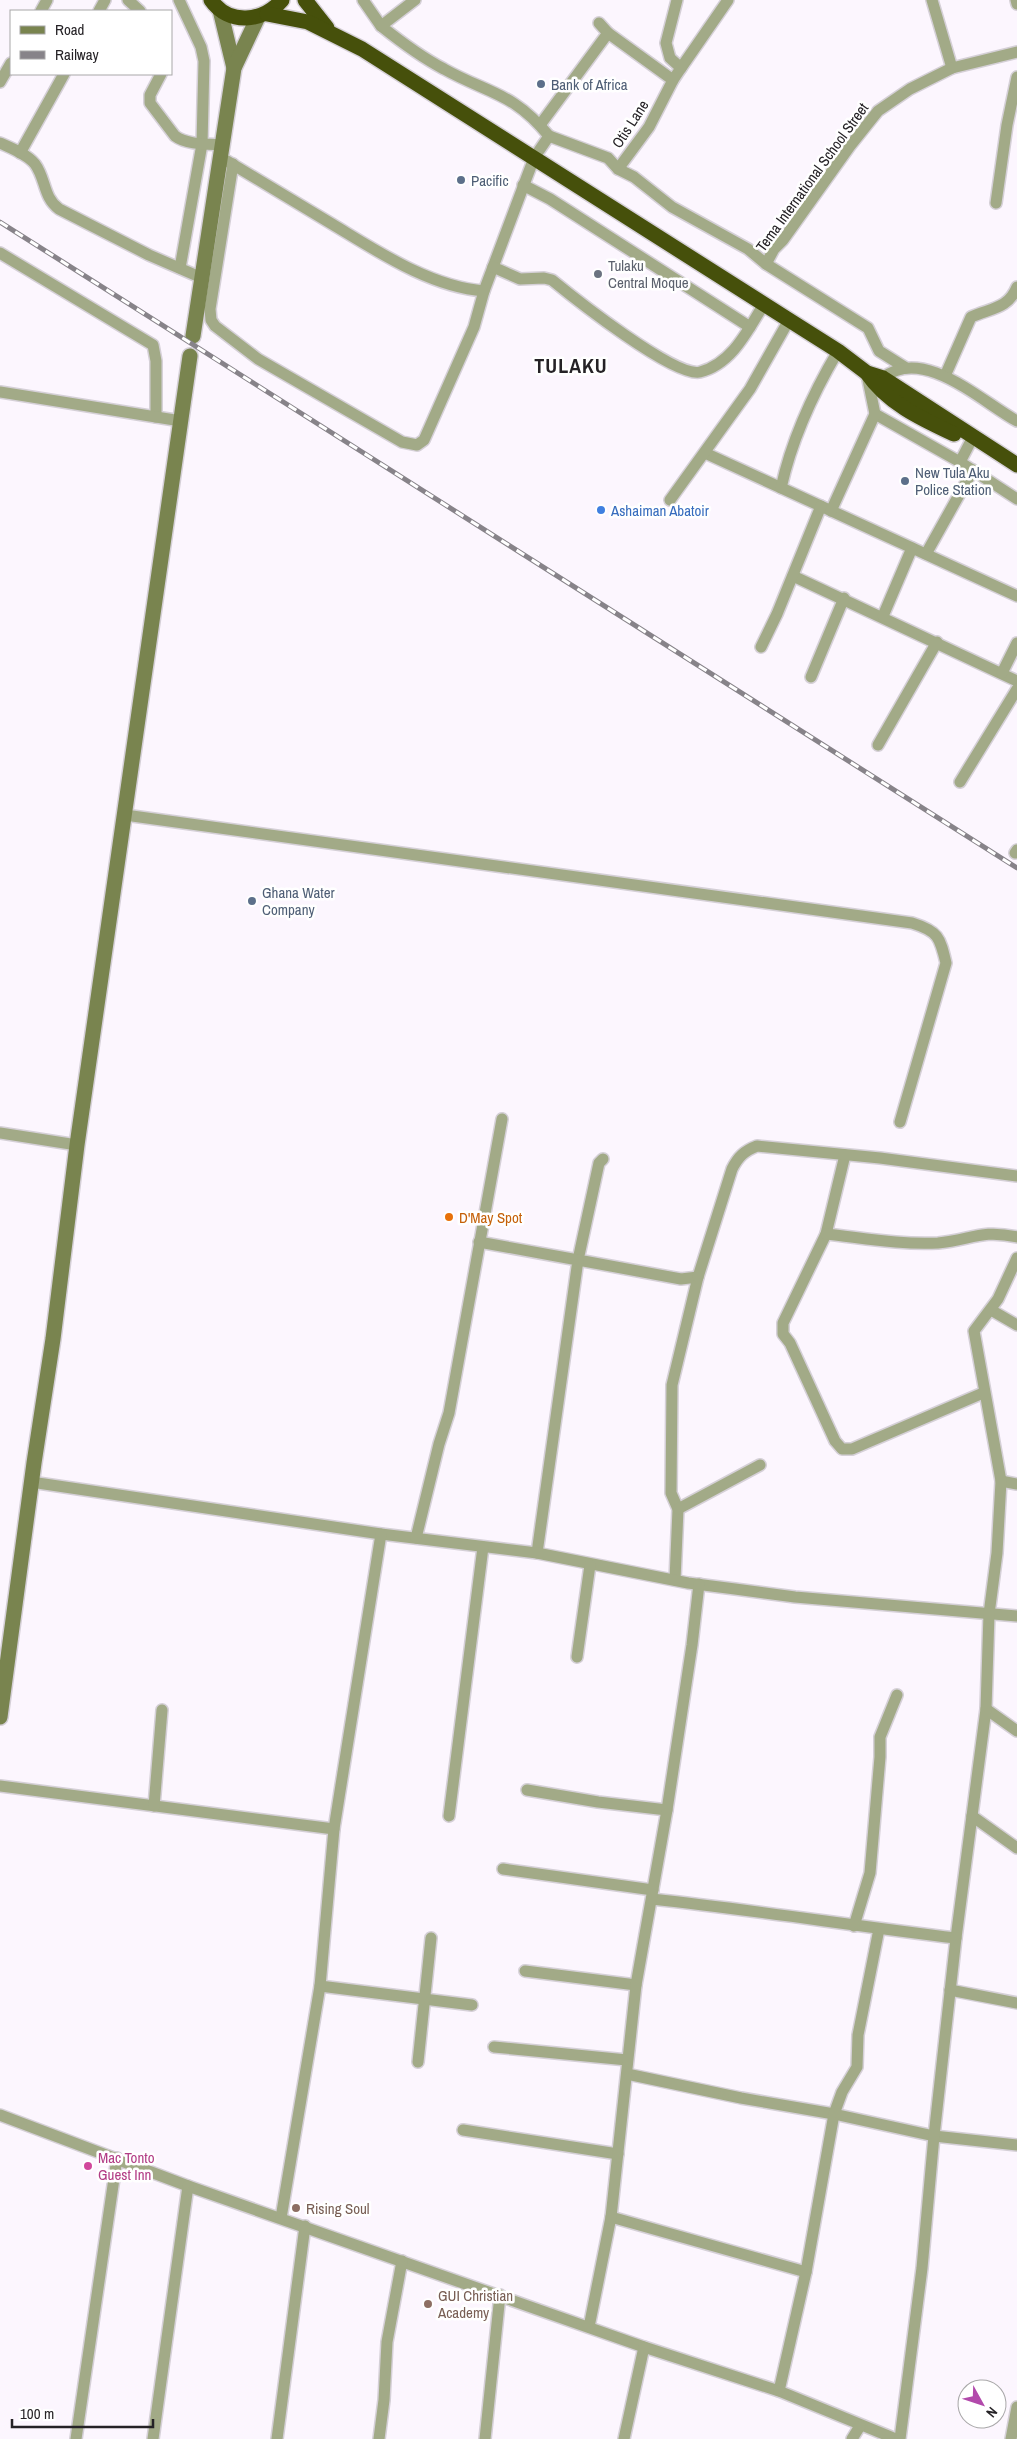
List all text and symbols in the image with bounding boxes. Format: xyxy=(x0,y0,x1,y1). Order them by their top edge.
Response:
legend xyxy=(10,10,172,75)
text: Road xyxy=(55,19,84,40)
text: Railway xyxy=(55,44,100,65)
place label: Bank of Africa xyxy=(551,74,628,95)
marker: Bank of Africa xyxy=(535,78,547,90)
street label: Otis Lane xyxy=(607,96,653,152)
street label: Tema International School Street xyxy=(751,98,873,256)
place label: Pacific xyxy=(471,170,509,191)
marker: Pacific xyxy=(455,174,467,186)
place label: Tulaku Central Moque xyxy=(608,255,689,293)
marker: Tulaku Central Moque xyxy=(592,268,604,280)
district label: TULAKU xyxy=(534,352,608,379)
place label: New Tula Aku Police Station xyxy=(915,462,992,500)
marker: New Tula Aku Police Station xyxy=(899,475,911,487)
place label: Ashaiman Abatoir xyxy=(610,500,709,521)
marker: Ashaiman Abatoir xyxy=(595,504,607,516)
place label: Ghana Water Company xyxy=(262,882,335,920)
marker: Ghana Water Company xyxy=(246,895,258,907)
place label: D'May Spot xyxy=(459,1207,523,1228)
marker: D'May Spot xyxy=(443,1211,455,1223)
place label: Mac Tonto Guest Inn xyxy=(98,2147,155,2185)
marker: Mac Tonto Guest Inn xyxy=(82,2160,94,2172)
place label: Rising Soul xyxy=(306,2198,370,2219)
marker: Rising Soul xyxy=(290,2202,302,2214)
place label: GUI Christian Academy xyxy=(437,2285,513,2323)
marker: GUI Christian Academy xyxy=(422,2298,434,2310)
north arrow xyxy=(957,2379,1007,2429)
scale bar xyxy=(12,2396,154,2428)
text: 100 m xyxy=(20,2403,54,2424)
text: N xyxy=(982,2403,1002,2421)

